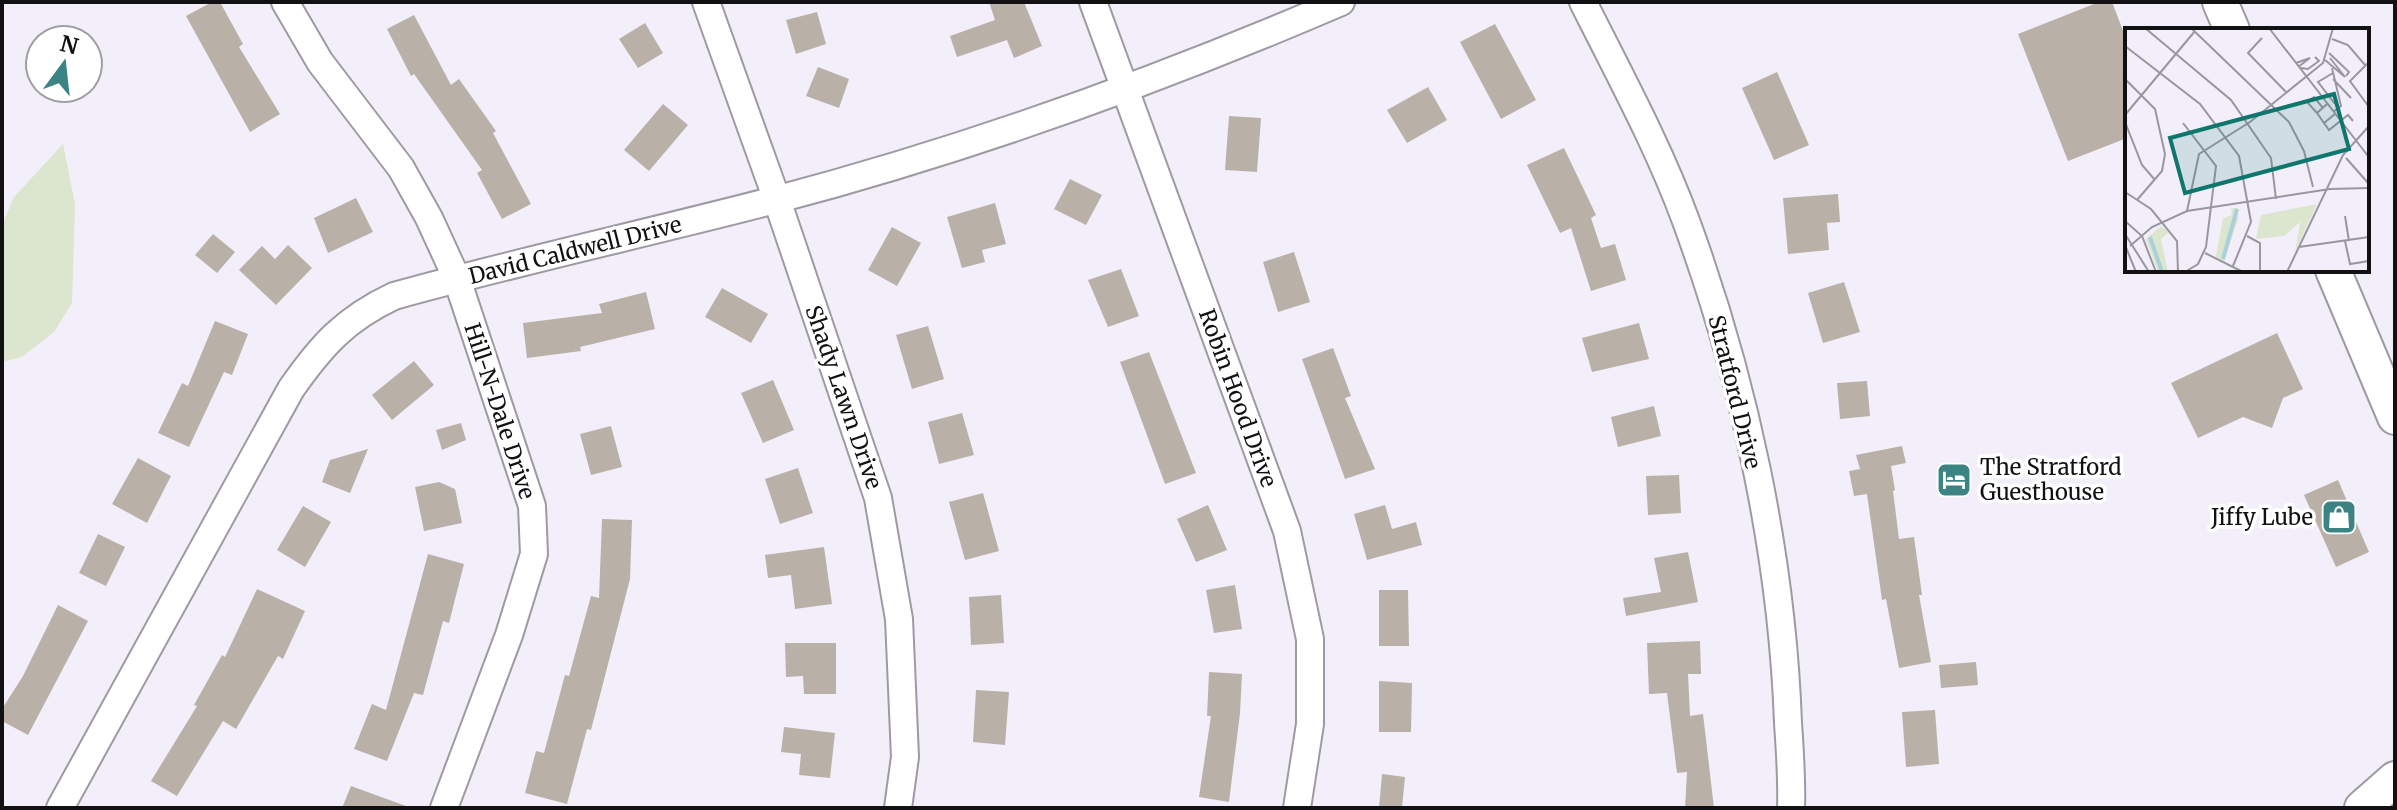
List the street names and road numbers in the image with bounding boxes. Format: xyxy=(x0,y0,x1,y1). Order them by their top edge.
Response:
street label: David Caldwell Drive xyxy=(466,210,684,290)
street label: Shady Lawn Drive xyxy=(799,301,889,493)
street label: Robin Hood Drive xyxy=(1193,305,1283,491)
street label: Stratford Drive xyxy=(1702,312,1768,472)
street label: Hill-N-Dale Drive xyxy=(458,319,542,503)

